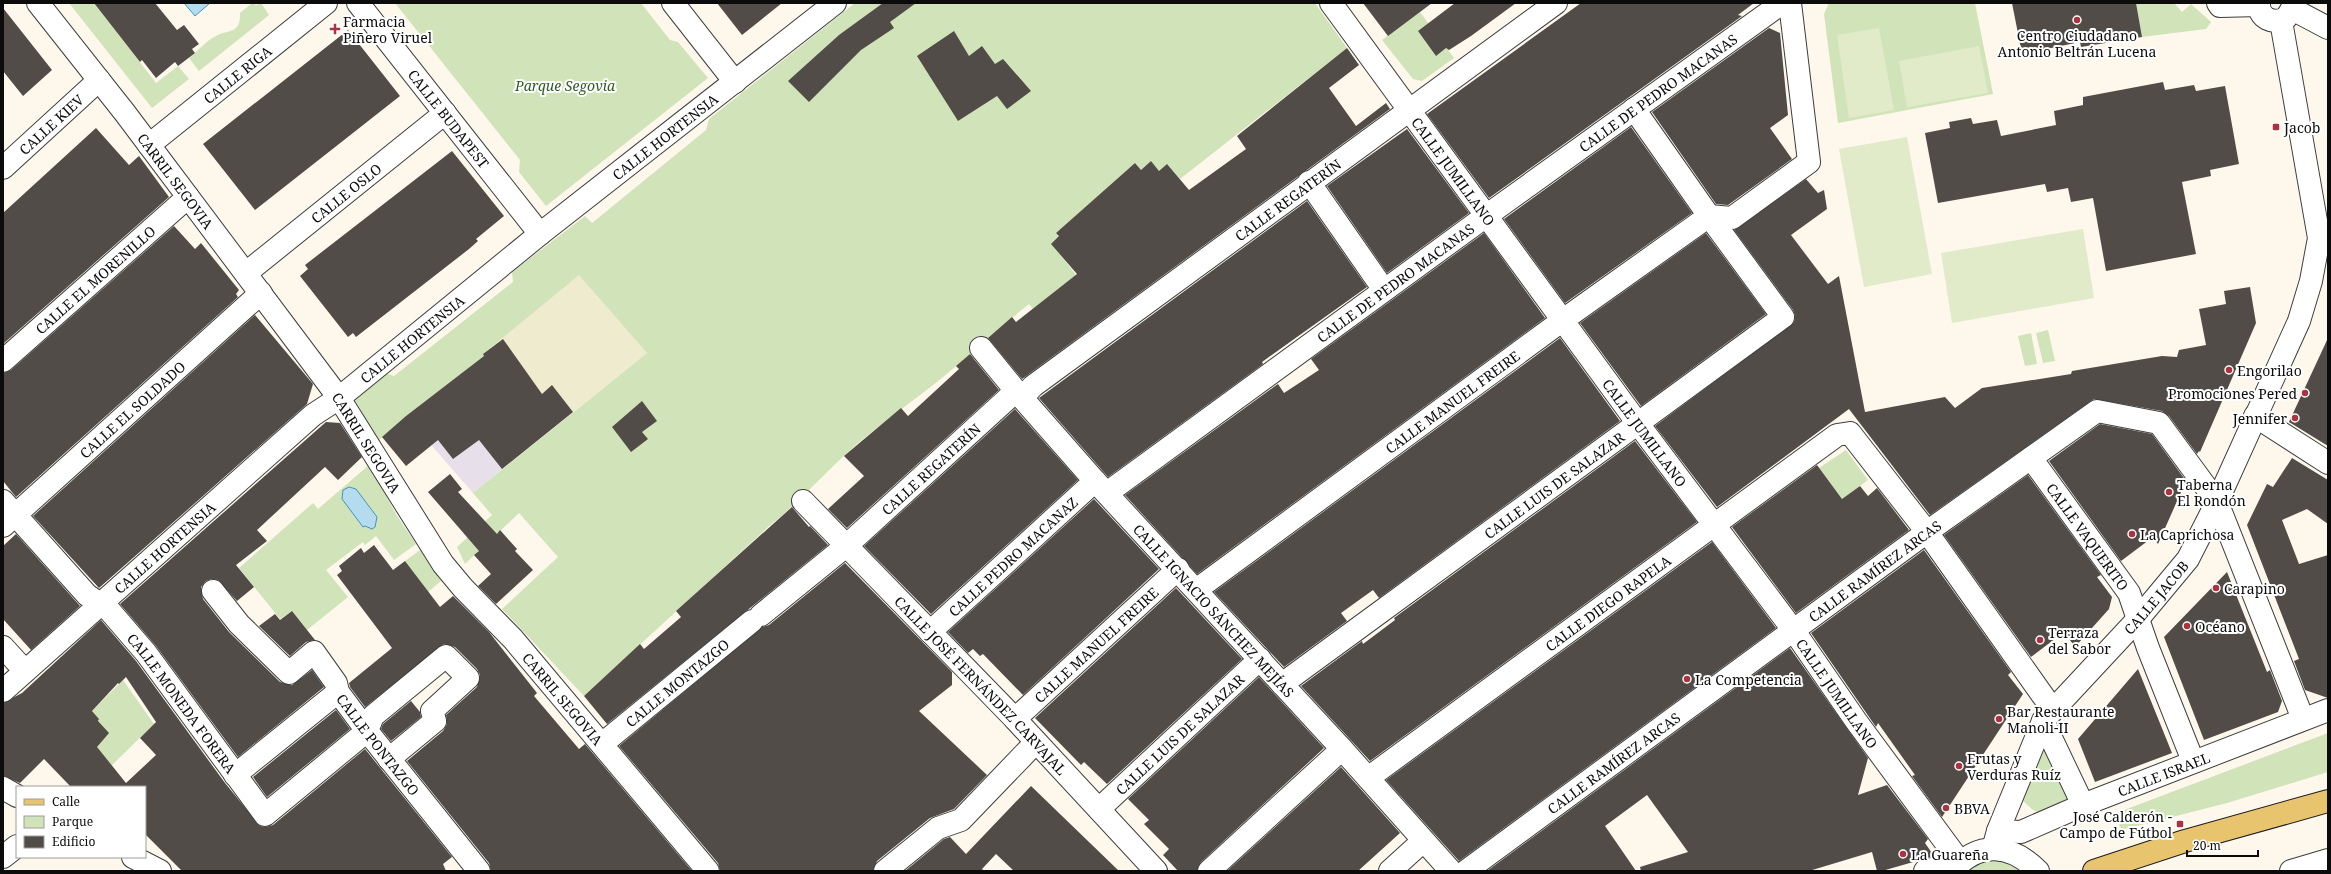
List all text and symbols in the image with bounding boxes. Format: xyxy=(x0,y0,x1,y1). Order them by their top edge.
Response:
place label: Farmacia Piñero Viruel xyxy=(343,12,433,47)
marker: Centro Ciudadano Antonio Beltrán Lucena xyxy=(2072,15,2082,25)
marker: Farmacia Piñero Viruel xyxy=(330,24,340,34)
place label: Centro Ciudadano Antonio Beltrán Lucena xyxy=(1998,26,2157,61)
street label: CALLE DE PEDRO MACANAS xyxy=(1575,29,1741,156)
street label: CALLE RIGA xyxy=(199,41,275,108)
street label: CALLE BUDAPEST xyxy=(404,65,494,172)
park label: Parque Segovia xyxy=(514,76,616,95)
street label: CALLE KIEV xyxy=(15,89,88,159)
street label: CALLE HORTENSIA xyxy=(608,89,722,184)
street label: CALLE JUMILLANO xyxy=(1408,113,1500,229)
place label: Jacob xyxy=(2283,118,2320,137)
marker: Jacob xyxy=(2271,122,2281,132)
street label: CARRIL SEGOVIA xyxy=(134,129,218,233)
street label: CALLE REGATERÍN xyxy=(1231,154,1345,245)
street label: CALLE OSLO xyxy=(306,159,385,227)
street label: CALLE DE PEDRO MACANAS xyxy=(1313,218,1478,346)
street label: CALLE EL MORENILLO xyxy=(31,221,159,338)
street label: CALLE HORTENSIA xyxy=(356,290,468,387)
street label: CALLE MANUEL FREIRE xyxy=(1381,346,1523,457)
street label: CALLE EL SOLDADO xyxy=(75,357,189,462)
place label: Engorilao xyxy=(2237,361,2302,380)
marker: Engorilao xyxy=(2224,365,2234,375)
street label: CALLE JUMILLANO xyxy=(1599,375,1691,490)
place label: Promociones Pered xyxy=(2168,384,2297,403)
street label: CARRIL SEGOVIA xyxy=(328,388,406,496)
marker: Promociones Pered xyxy=(2300,388,2310,398)
place label: Jennifer xyxy=(2232,409,2287,428)
marker: Jennifer xyxy=(2290,413,2300,423)
street label: CALLE REGATERÍN xyxy=(877,419,984,519)
street label: CALLE LUIS DE SALAZAR xyxy=(1480,427,1628,543)
place label: Taberna El Rondón xyxy=(2177,475,2246,510)
street label: CALLE VAQUERITO xyxy=(2043,479,2133,594)
marker: Taberna El Rondón xyxy=(2164,487,2174,497)
street label: CALLE PEDRO MACANAZ xyxy=(944,492,1081,620)
street label: CALLE HORTENSIA xyxy=(110,497,219,597)
street label: CALLE RAMÍREZ ARCAS xyxy=(1804,516,1945,626)
street label: CALLE IGNACIO SÁNCHEZ MEJÍAS xyxy=(1129,520,1299,701)
place label: La Caprichosa xyxy=(2140,525,2235,544)
marker: La Caprichosa xyxy=(2127,529,2137,539)
street label: CALLE DIEGO RAPELA xyxy=(1541,550,1674,655)
street label: CALLE JACOB xyxy=(2119,556,2192,638)
place label: Carapino xyxy=(2224,579,2285,598)
street label: CALLE MANUEL FREIRE xyxy=(1030,582,1162,707)
marker: Carapino xyxy=(2211,583,2221,593)
street label: CALLE JOSÉ FERNÁNDEZ CARVAJAL xyxy=(891,591,1071,779)
place label: Océano xyxy=(2195,617,2245,636)
marker: Océano xyxy=(2182,621,2192,631)
place label: Terraza del Sabor xyxy=(2048,623,2111,658)
street label: CALLE MONEDA FORERA xyxy=(123,629,241,777)
street label: CALLE MONTAZGO xyxy=(621,634,733,731)
street label: CALLE JUMILLANO xyxy=(1792,634,1882,752)
marker: Terraza del Sabor xyxy=(2035,635,2045,645)
street label: CARRIL SEGOVIA xyxy=(519,648,608,749)
street label: CALLE LUIS DE SALAZAR xyxy=(1111,669,1248,799)
place label: La Competencia xyxy=(1695,670,1802,689)
marker: La Competencia xyxy=(1682,674,1692,684)
street label: CALLE PONTAZGO xyxy=(333,690,424,799)
place label: Bar Restaurante Manoli-II xyxy=(2007,702,2115,737)
street label: CALLE RAMÍREZ ARCAS xyxy=(1543,707,1684,818)
marker: Bar Restaurante Manoli-II xyxy=(1994,714,2004,724)
street label: CALLE ISRAEL xyxy=(2115,747,2213,800)
place label: Frutas y Verduras Ruíz xyxy=(1967,749,2061,784)
marker: Frutas y Verduras Ruíz xyxy=(1954,761,1964,771)
legend xyxy=(16,786,146,858)
text: Calle xyxy=(52,793,80,810)
place label: BBVA xyxy=(1954,799,1990,818)
marker: BBVA xyxy=(1941,803,1951,813)
place label: José Calderón - Campo de Fútbol xyxy=(2059,807,2173,842)
text: Parque xyxy=(52,813,93,830)
marker: José Calderón - Campo de Fútbol xyxy=(2175,819,2185,829)
scale bar xyxy=(2187,832,2258,858)
text: Edificio xyxy=(52,833,95,850)
text: 20 m xyxy=(2193,837,2221,854)
place label: La Guareña xyxy=(1911,845,1989,864)
marker: La Guareña xyxy=(1898,849,1908,859)

